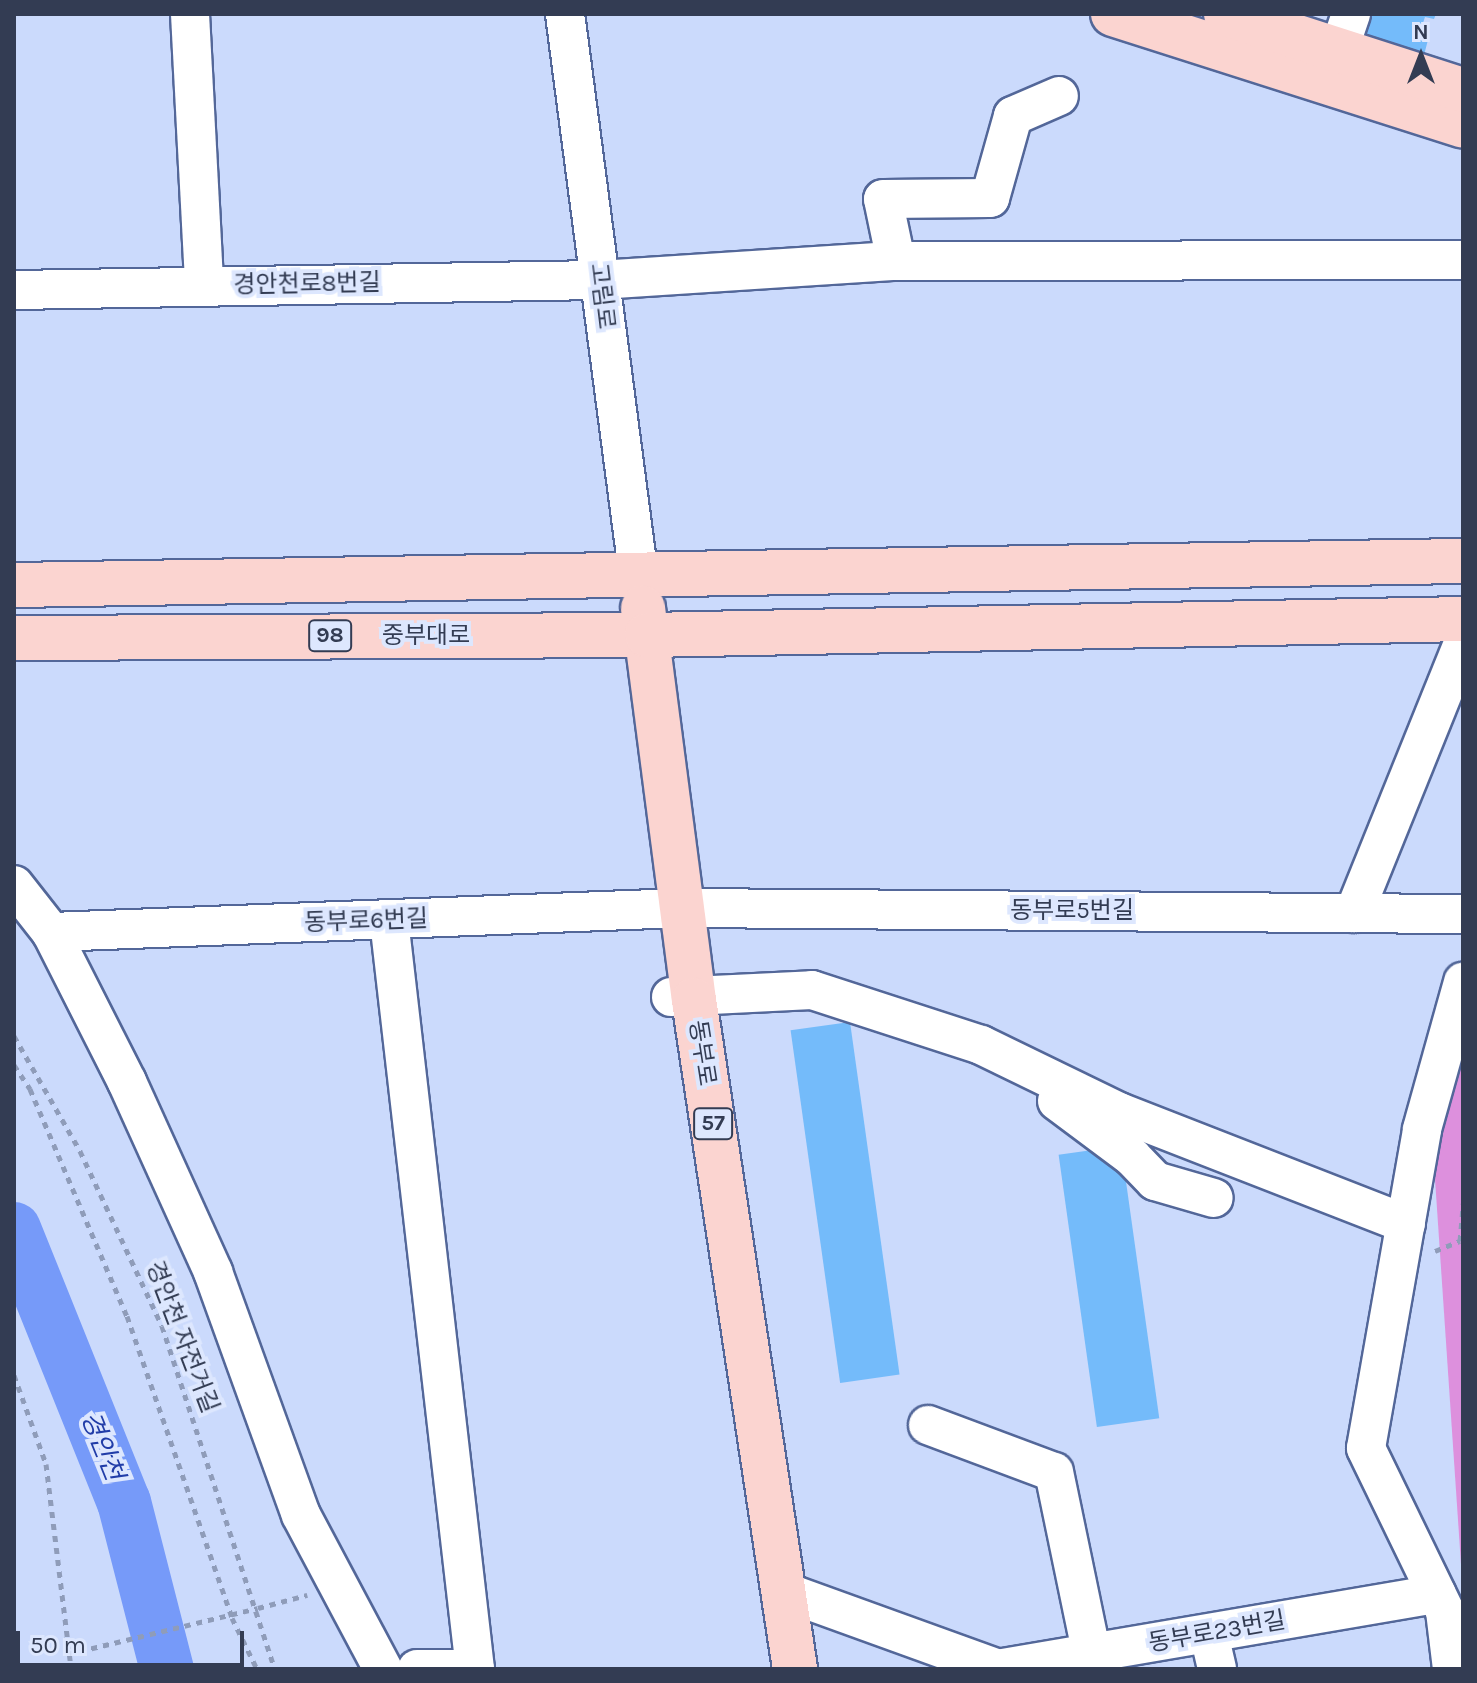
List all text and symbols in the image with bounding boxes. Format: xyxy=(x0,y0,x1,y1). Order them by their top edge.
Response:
north arrow xyxy=(1381,16,1461,96)
text: N xyxy=(1413,19,1429,45)
street label: 고림로 xyxy=(584,261,620,331)
street label: 경안천로8번길 xyxy=(233,268,381,300)
road number: 98 xyxy=(308,618,352,654)
street label: 중부대로 xyxy=(382,622,470,650)
street label: 동부로5번길 xyxy=(1010,897,1134,925)
street label: 동부로6번길 xyxy=(303,904,429,938)
street label: 동부로 xyxy=(683,1018,721,1088)
road number: 57 xyxy=(693,1106,733,1142)
street label: 경안천 자전거길 xyxy=(140,1257,224,1417)
water label: 경안천 xyxy=(74,1407,130,1485)
street label: 동부로23번길 xyxy=(1146,1606,1288,1658)
scale bar xyxy=(20,1615,248,1665)
text: 50 m xyxy=(30,1631,86,1659)

